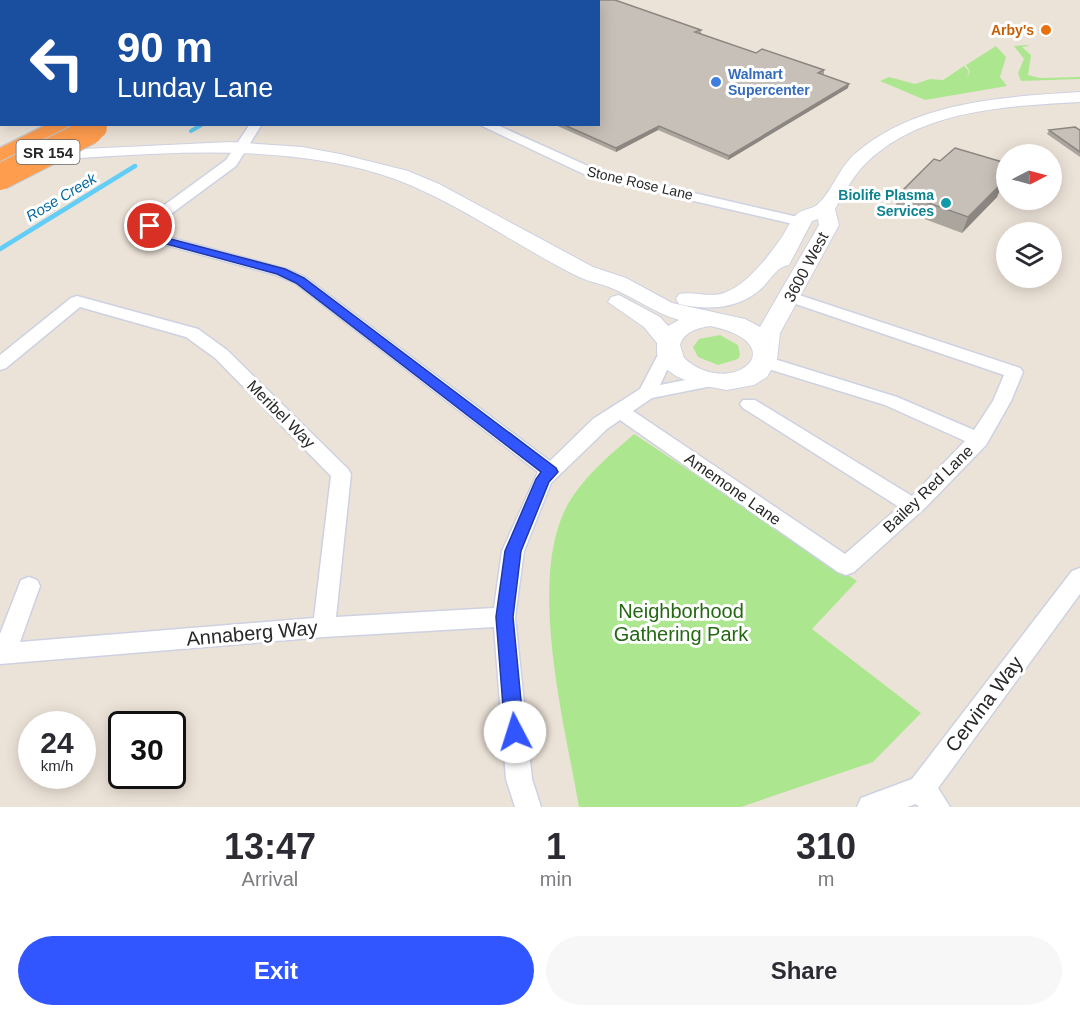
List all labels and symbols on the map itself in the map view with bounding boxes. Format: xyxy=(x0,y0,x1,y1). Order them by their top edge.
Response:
place label: Arby's xyxy=(991,22,1034,38)
marker: Arby's xyxy=(1039,23,1053,37)
place label: Walmart Supercenter xyxy=(728,66,810,98)
marker: Walmart Supercenter xyxy=(709,75,723,89)
road number: SR 154 xyxy=(16,140,80,164)
north arrow xyxy=(996,144,1062,210)
street label: Stone Rose Lane xyxy=(585,163,695,203)
water label: Rose Creek xyxy=(23,169,101,225)
place label: Biolife Plasma Services xyxy=(838,187,934,219)
marker: Biolife Plasma Services xyxy=(939,196,953,210)
pin xyxy=(124,200,175,251)
street label: 3600 West xyxy=(781,229,832,305)
street label: Meribel Way xyxy=(244,377,318,451)
street label: Bailey Red Lane xyxy=(880,442,976,536)
street label: Amemone Lane xyxy=(682,450,784,528)
park label: Neighborhood Gathering Park xyxy=(614,600,749,645)
street label: Annaberg Way xyxy=(186,616,318,650)
street label: Cervina Way xyxy=(941,652,1027,756)
position arrow xyxy=(483,700,547,764)
speed limit sign: 30 xyxy=(108,711,186,789)

